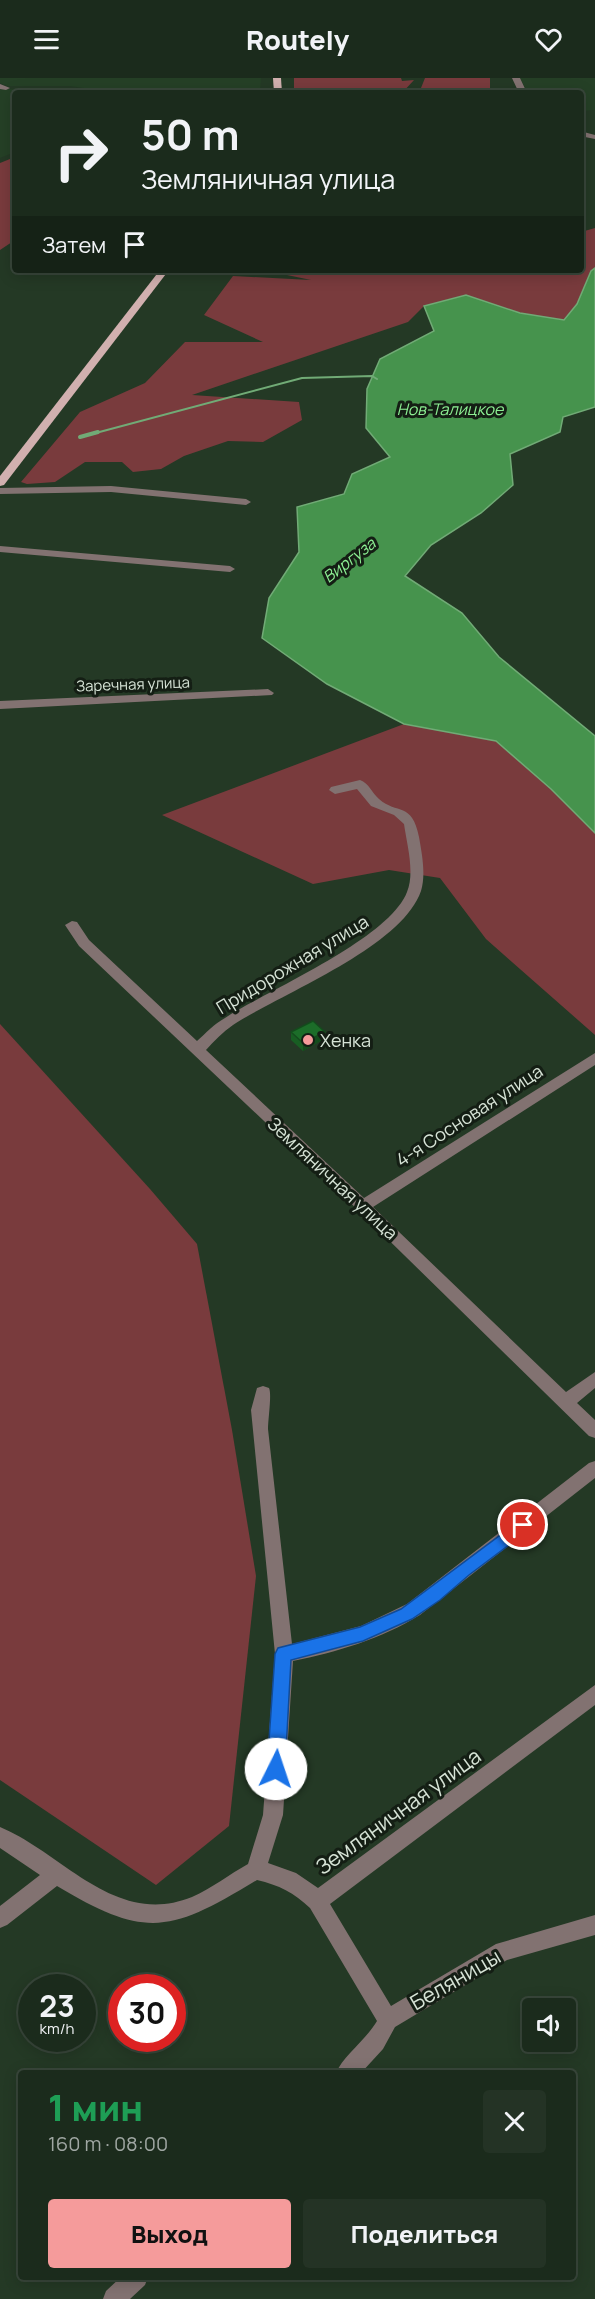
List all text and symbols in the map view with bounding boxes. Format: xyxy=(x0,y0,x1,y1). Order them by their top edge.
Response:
text: Routely xyxy=(246,21,349,58)
icon: menu xyxy=(30,23,63,56)
icon: heart xyxy=(532,23,565,56)
text: 50 m xyxy=(141,105,239,163)
icon: right xyxy=(42,114,120,192)
text: Земляничная улица xyxy=(141,160,395,197)
icon: arrive xyxy=(118,228,151,261)
text: Затем xyxy=(42,230,106,260)
water label: Нов-Талицкое xyxy=(397,398,505,420)
water label: Виргуза xyxy=(318,532,381,587)
street label: Заречная улица xyxy=(76,672,190,696)
street label: Придорожная улица xyxy=(211,909,373,1019)
place label: Хенка xyxy=(320,1028,371,1052)
marker: Хенка xyxy=(301,1033,315,1047)
street label: 4-я Сосновая улица xyxy=(391,1058,547,1172)
street label: Земляничная улица xyxy=(263,1111,403,1245)
pin xyxy=(497,1499,548,1550)
icon: arrive xyxy=(506,1508,539,1541)
position arrow xyxy=(244,1737,308,1801)
street label: Земляничная улица xyxy=(310,1742,486,1880)
street label: Беляницы xyxy=(405,1942,505,2016)
speed limit sign: 30 xyxy=(108,1974,186,2052)
text: 23 xyxy=(39,1985,75,2026)
map controls xyxy=(522,1998,576,2052)
button: sound xyxy=(522,1998,576,2052)
text: km/h xyxy=(40,2018,74,2039)
text: 1 мин xyxy=(48,2083,143,2132)
button: close xyxy=(483,2090,546,2153)
text: 160 m · 08:00 xyxy=(48,2130,168,2157)
button: Выход xyxy=(48,2199,291,2268)
button: Поделиться xyxy=(303,2199,546,2268)

